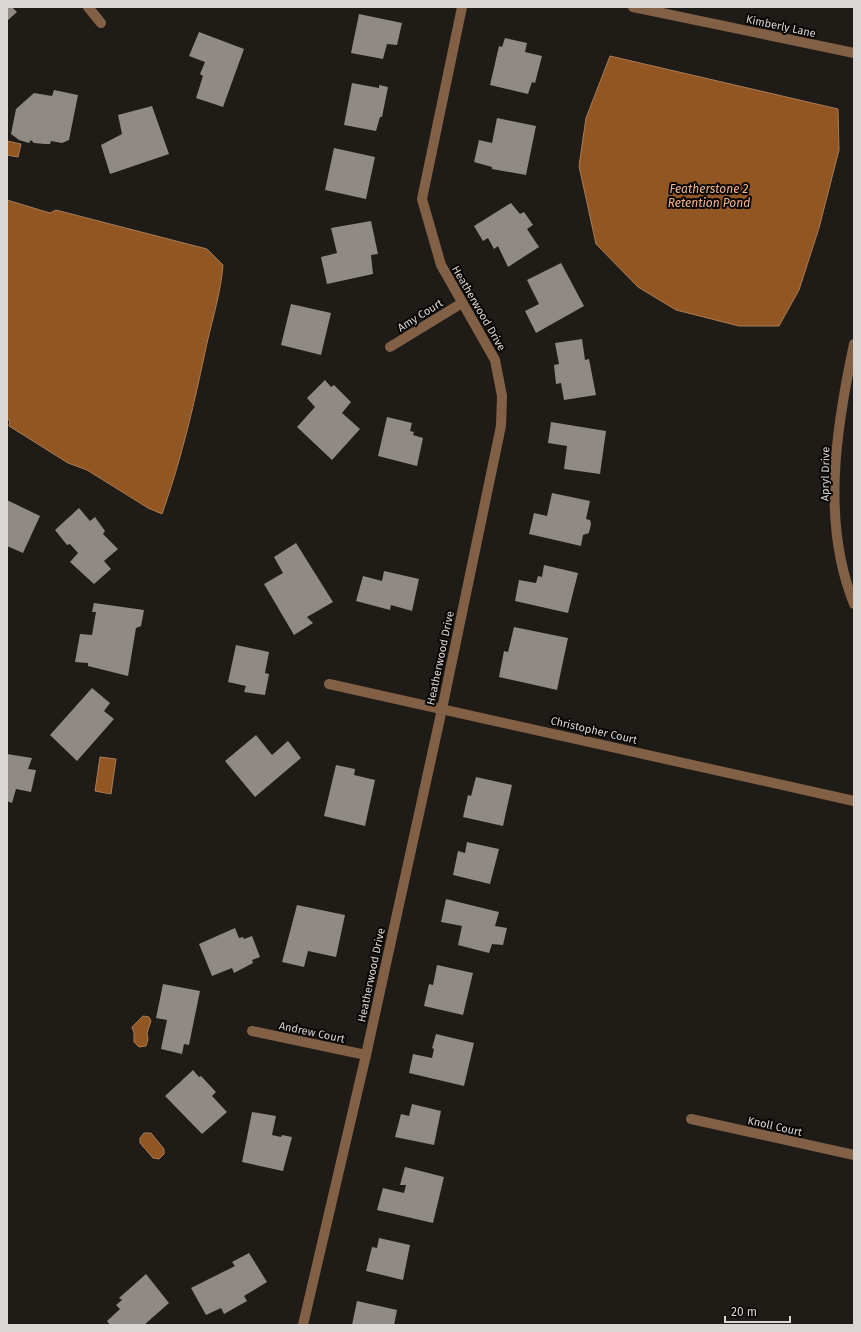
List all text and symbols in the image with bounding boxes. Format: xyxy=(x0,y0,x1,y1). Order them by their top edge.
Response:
street label: Kimberly Lane xyxy=(745,13,817,40)
water label: Featherstone 2 Retention Pond xyxy=(668,182,750,210)
street label: Heatherwood Drive xyxy=(449,263,508,353)
street label: Amy Court xyxy=(395,296,445,334)
street label: Apryl Drive xyxy=(819,447,832,501)
street label: Heatherwood Drive xyxy=(424,610,457,706)
street label: Christopher Court xyxy=(549,714,638,747)
street label: Heatherwood Drive xyxy=(355,927,388,1023)
street label: Andrew Court xyxy=(278,1019,346,1046)
street label: Knoll Court xyxy=(746,1114,804,1139)
scale bar xyxy=(725,1298,790,1324)
text: 20 m xyxy=(731,1305,757,1319)

